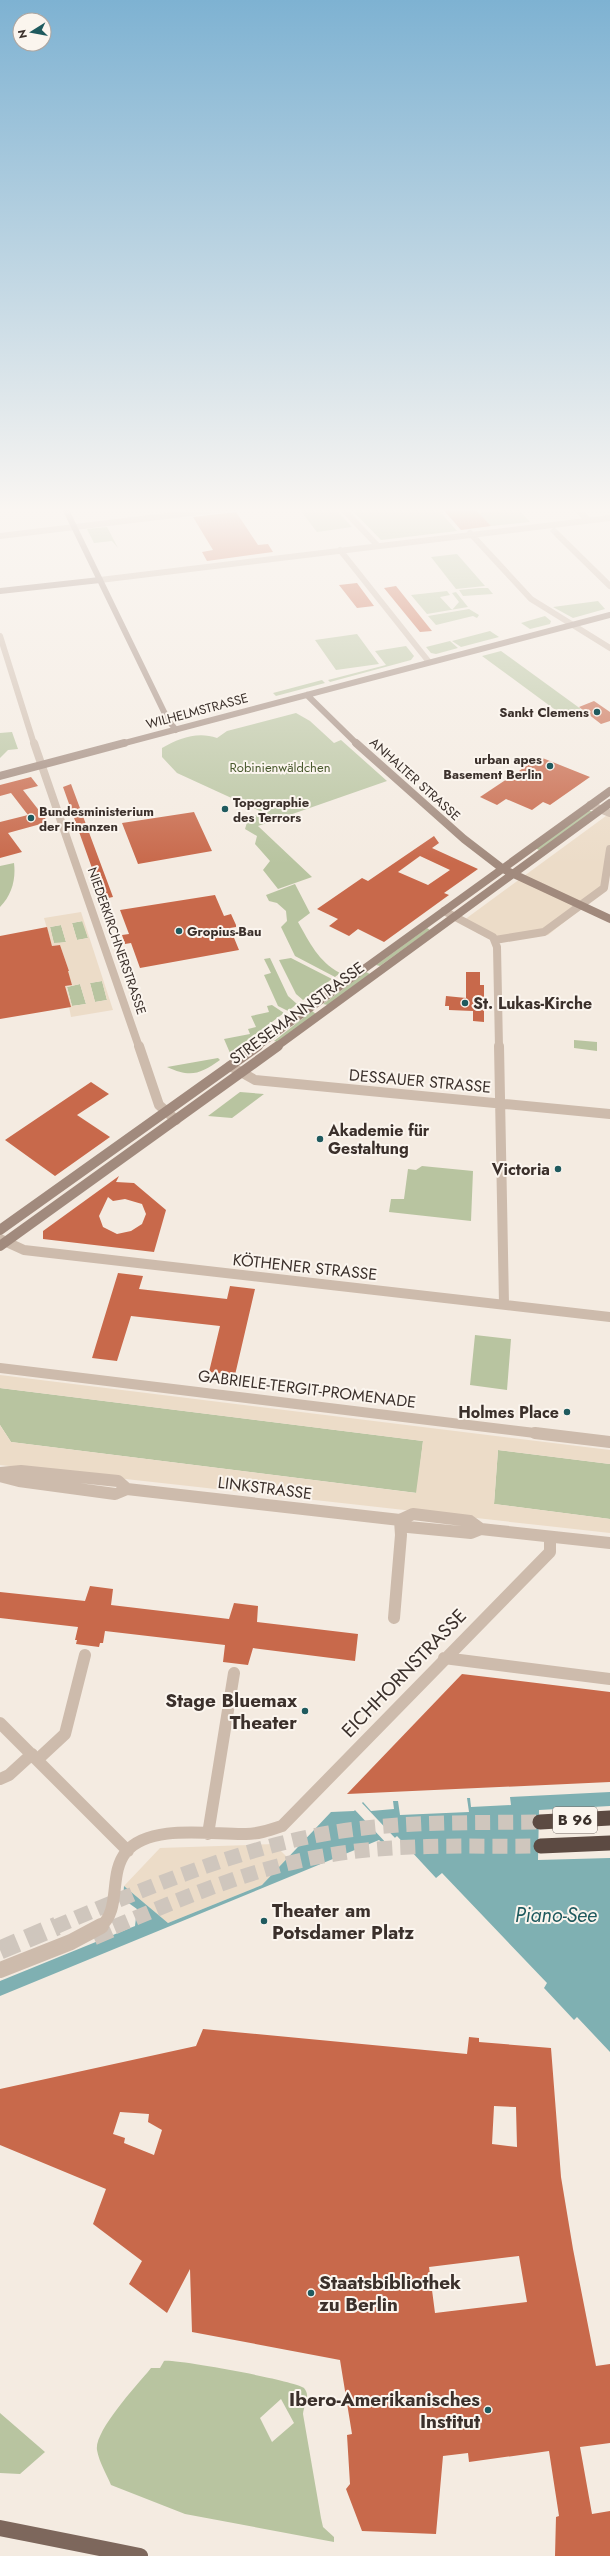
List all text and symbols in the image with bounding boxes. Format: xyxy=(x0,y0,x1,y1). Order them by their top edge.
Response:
north arrow xyxy=(12,12,52,52)
text: N xyxy=(13,28,31,40)
street label: WILHELMSTRASSE xyxy=(144,688,250,734)
place label: Sankt Clemens xyxy=(499,703,589,722)
marker: Sankt Clemens xyxy=(592,707,602,717)
street label: ANHALTER STRASSE xyxy=(365,733,465,825)
place label: urban apes Basement Berlin xyxy=(443,750,542,784)
park label: Robinienwäldchen xyxy=(230,758,330,777)
marker: urban apes Basement Berlin xyxy=(545,761,555,771)
place label: Topographie des Terrors xyxy=(233,793,310,827)
place label: Bundesministerium der Finanzen xyxy=(39,802,154,836)
marker: Topographie des Terrors xyxy=(220,804,230,814)
marker: Bundesministerium der Finanzen xyxy=(26,813,36,823)
street label: NIEDERKIRCHNERSTRASSE xyxy=(83,865,151,1017)
place label: Gropius-Bau xyxy=(187,922,261,941)
marker: Gropius-Bau xyxy=(174,926,184,936)
street label: STRESEMANNSTRASSE xyxy=(225,956,369,1070)
place label: St. Lukas-Kirche xyxy=(473,992,592,1015)
marker: St. Lukas-Kirche xyxy=(460,998,470,1008)
street label: DESSAUER STRASSE xyxy=(348,1063,492,1099)
place label: Akademie für Gestaltung xyxy=(327,1119,430,1160)
marker: Akademie für Gestaltung xyxy=(315,1134,325,1144)
place label: Victoria xyxy=(491,1158,550,1181)
marker: Victoria xyxy=(553,1164,563,1174)
street label: KÖTHENER STRASSE xyxy=(232,1248,378,1286)
street label: GABRIELE-TERGIT-PROMENADE xyxy=(197,1364,417,1414)
place label: Holmes Place xyxy=(458,1401,559,1424)
marker: Holmes Place xyxy=(562,1407,572,1417)
street label: LINKSTRASSE xyxy=(217,1471,313,1505)
street label: EICHHORNSTRASSE xyxy=(335,1603,473,1743)
place label: Stage Bluemax Theater xyxy=(165,1687,298,1736)
marker: Stage Bluemax Theater xyxy=(300,1706,310,1716)
road number: B 96 xyxy=(553,1807,597,1833)
place label: Theater am Potsdamer Platz xyxy=(272,1897,414,1946)
water label: Piano-See xyxy=(515,1901,597,1930)
marker: Theater am Potsdamer Platz xyxy=(259,1916,269,1926)
place label: Staatsbibliothek zu Berlin xyxy=(319,2269,461,2318)
marker: Staatsbibliothek zu Berlin xyxy=(306,2288,316,2298)
place label: Ibero-Amerikanisches Institut xyxy=(289,2386,480,2435)
marker: Ibero-Amerikanisches Institut xyxy=(483,2405,493,2415)

